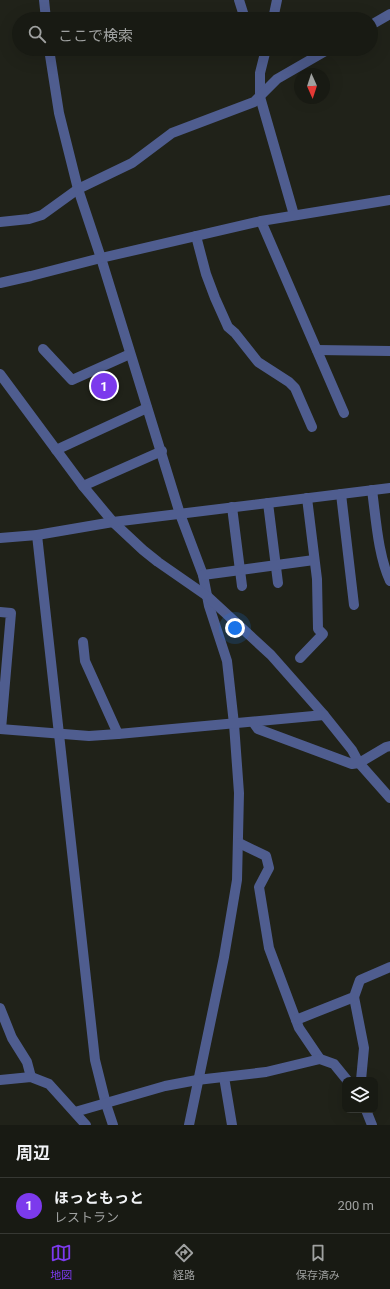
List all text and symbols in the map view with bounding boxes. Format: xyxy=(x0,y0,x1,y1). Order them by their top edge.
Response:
search box xyxy=(12,12,378,56)
icon: search xyxy=(26,23,48,45)
text: ここで検索 xyxy=(58,27,133,45)
north arrow xyxy=(294,68,330,104)
pin: 1 xyxy=(91,371,117,401)
your location xyxy=(225,618,245,638)
map controls xyxy=(342,1077,378,1113)
button: layers xyxy=(342,1077,378,1113)
text: 周辺 xyxy=(16,1143,50,1163)
text: ほっともっと xyxy=(54,1189,144,1207)
text: 1 xyxy=(25,1198,33,1213)
text: 200 m xyxy=(337,1198,374,1213)
text: レストラン xyxy=(54,1210,119,1225)
tab: 地図 xyxy=(50,1242,72,1282)
tab: 経路 xyxy=(173,1242,195,1282)
tab: 保存済み xyxy=(296,1242,340,1282)

